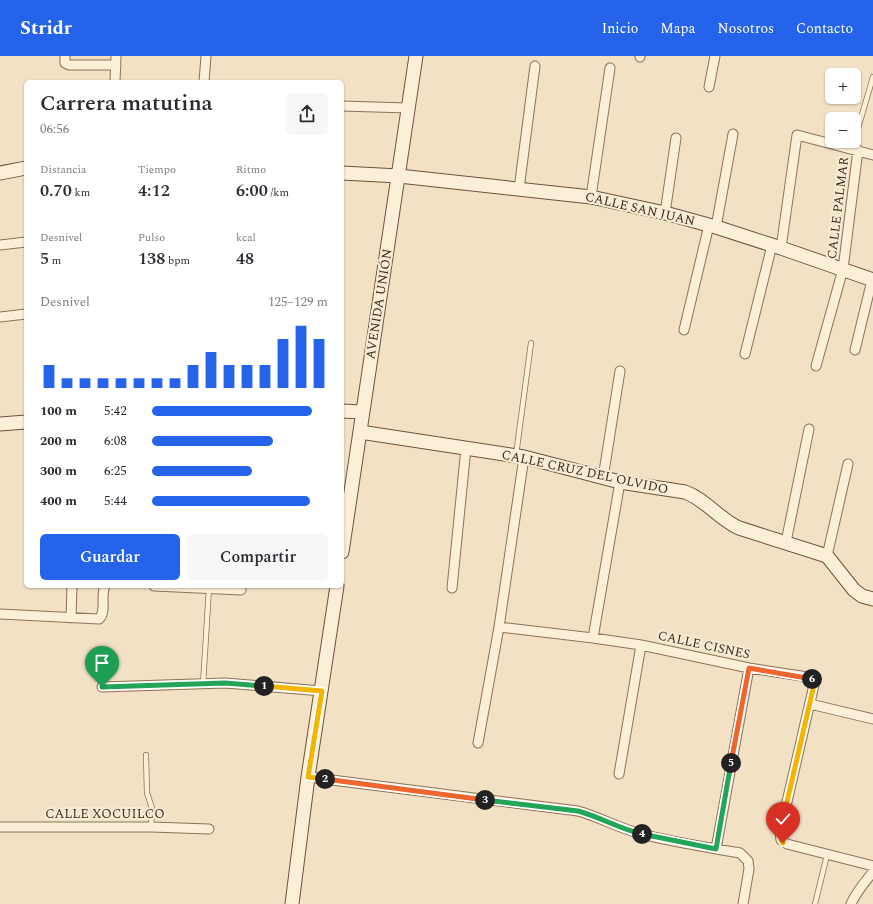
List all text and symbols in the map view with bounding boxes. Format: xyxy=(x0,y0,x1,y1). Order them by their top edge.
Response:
text: Stridr xyxy=(20,14,72,43)
text: Inicio xyxy=(602,18,638,39)
text: Mapa xyxy=(660,18,695,39)
text: Nosotros xyxy=(717,18,774,39)
text: Contacto xyxy=(796,18,853,39)
map controls xyxy=(825,68,861,148)
button: + xyxy=(825,68,861,104)
text: Carrera matutina xyxy=(40,87,213,120)
button: share xyxy=(286,93,328,135)
button: − xyxy=(825,112,861,148)
text: 06:56 xyxy=(40,119,69,139)
street label: CALLE PALMAR xyxy=(822,155,854,260)
text: Distancia xyxy=(40,161,86,178)
text: Tiempo xyxy=(138,161,176,178)
text: Ritmo xyxy=(236,161,266,178)
text: 0.70 xyxy=(40,178,72,204)
text: 4:12 xyxy=(138,178,170,204)
text: 6:00 xyxy=(236,178,268,204)
text: km xyxy=(72,184,90,201)
text: /km xyxy=(268,184,289,201)
street label: CALLE SAN JUAN xyxy=(583,187,697,231)
text: Desnivel xyxy=(40,229,82,246)
text: Pulso xyxy=(138,229,165,246)
text: kcal xyxy=(236,229,256,246)
text: 5 xyxy=(40,246,49,272)
text: 138 xyxy=(138,246,165,272)
text: 48 xyxy=(236,246,254,272)
street label: AVENIDA UNIÓN xyxy=(360,247,398,361)
text: m xyxy=(49,252,61,269)
text: bpm xyxy=(165,252,190,269)
text: Desnivel xyxy=(40,292,90,312)
text: 125–129 m xyxy=(268,292,328,312)
text: 100 m xyxy=(40,401,77,421)
text: 5:42 xyxy=(104,401,127,421)
text: 200 m xyxy=(40,431,77,451)
text: 6:08 xyxy=(104,431,127,451)
street label: CALLE CRUZ DEL OLVIDO xyxy=(500,445,670,499)
text: 300 m xyxy=(40,461,77,481)
text: 6:25 xyxy=(104,461,127,481)
text: 400 m xyxy=(40,491,77,511)
text: 5:44 xyxy=(104,491,127,511)
button: Guardar xyxy=(40,534,180,580)
button: Compartir xyxy=(188,534,328,580)
street label: CALLE CISNES xyxy=(656,625,752,665)
pin xyxy=(85,646,119,687)
icon: arrive xyxy=(91,652,113,674)
pin: 6 xyxy=(802,669,822,689)
text: 6 xyxy=(809,670,815,687)
pin: 1 xyxy=(254,676,274,696)
text: 1 xyxy=(261,677,267,694)
pin: 5 xyxy=(721,753,741,773)
text: 5 xyxy=(728,754,734,771)
pin: 2 xyxy=(315,769,335,789)
text: 2 xyxy=(322,770,328,787)
pin: 3 xyxy=(475,790,495,810)
text: 3 xyxy=(482,791,488,808)
pin xyxy=(766,802,800,843)
street label: CALLE XOCUILCO xyxy=(45,804,165,824)
icon: check xyxy=(772,808,794,830)
pin: 4 xyxy=(632,824,652,844)
text: 4 xyxy=(639,825,645,842)

